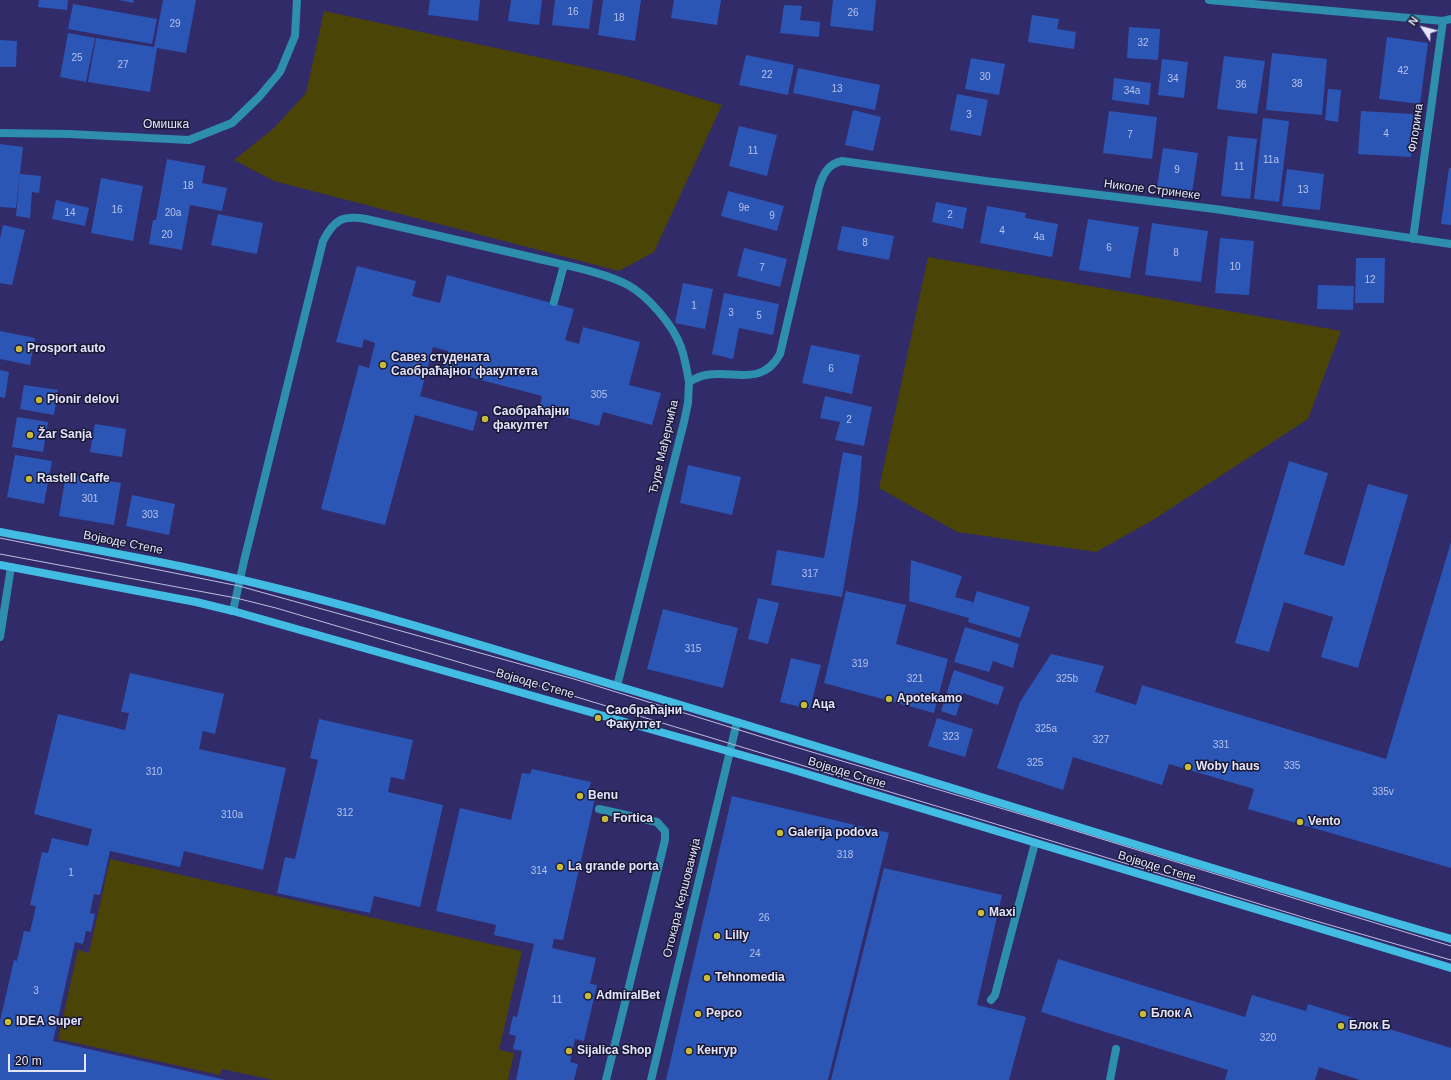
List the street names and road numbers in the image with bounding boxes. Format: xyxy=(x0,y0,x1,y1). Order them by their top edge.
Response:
street label: Флорина xyxy=(1405,103,1427,153)
street label: Омишка xyxy=(143,118,189,132)
street label: Николе Стринеке xyxy=(1103,177,1201,203)
street label: Ђуре Мађерчића xyxy=(646,399,682,495)
street label: Војводе Степе xyxy=(82,528,164,558)
street label: Војводе Степе xyxy=(494,666,576,702)
street label: Војводе Степе xyxy=(806,754,888,792)
street label: Отокара Кершованија xyxy=(660,837,704,959)
street label: Војводе Степе xyxy=(1116,848,1198,886)

